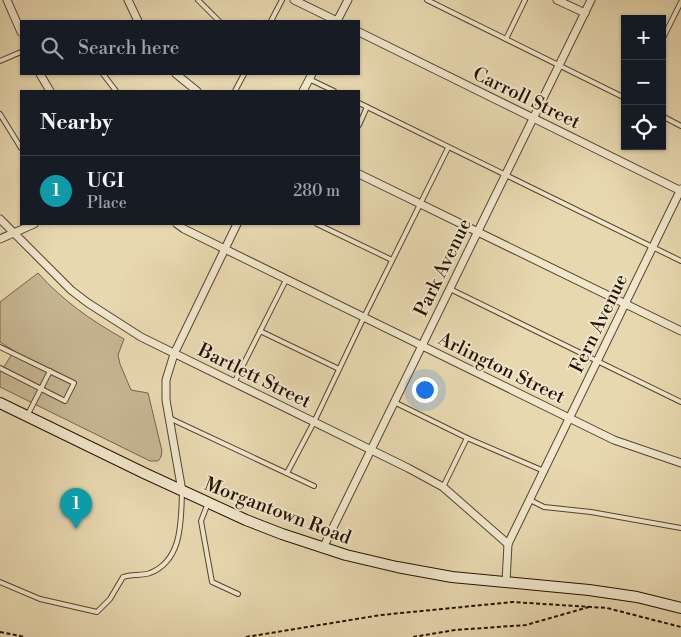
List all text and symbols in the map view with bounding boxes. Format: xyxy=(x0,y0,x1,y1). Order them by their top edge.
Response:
map controls xyxy=(621,15,666,150)
button: + xyxy=(621,15,666,60)
search box xyxy=(20,20,360,75)
icon: search xyxy=(38,34,66,62)
text: Search here xyxy=(78,36,179,60)
button: − xyxy=(621,60,666,105)
street label: Carroll Street xyxy=(469,62,585,134)
button: locate xyxy=(621,105,666,150)
text: Nearby xyxy=(40,110,113,136)
text: UGI xyxy=(87,169,124,193)
text: 1 xyxy=(52,181,60,201)
text: 280 m xyxy=(293,181,340,201)
text: Place xyxy=(87,193,127,213)
street label: Park Avenue xyxy=(409,215,477,320)
street label: Fern Avenue xyxy=(565,270,633,377)
street label: Arlington Street xyxy=(433,326,569,409)
street label: Bartlett Street xyxy=(193,338,315,414)
your location xyxy=(412,377,438,403)
street label: Morgantown Road xyxy=(201,472,355,550)
pin: 1 xyxy=(60,488,92,529)

